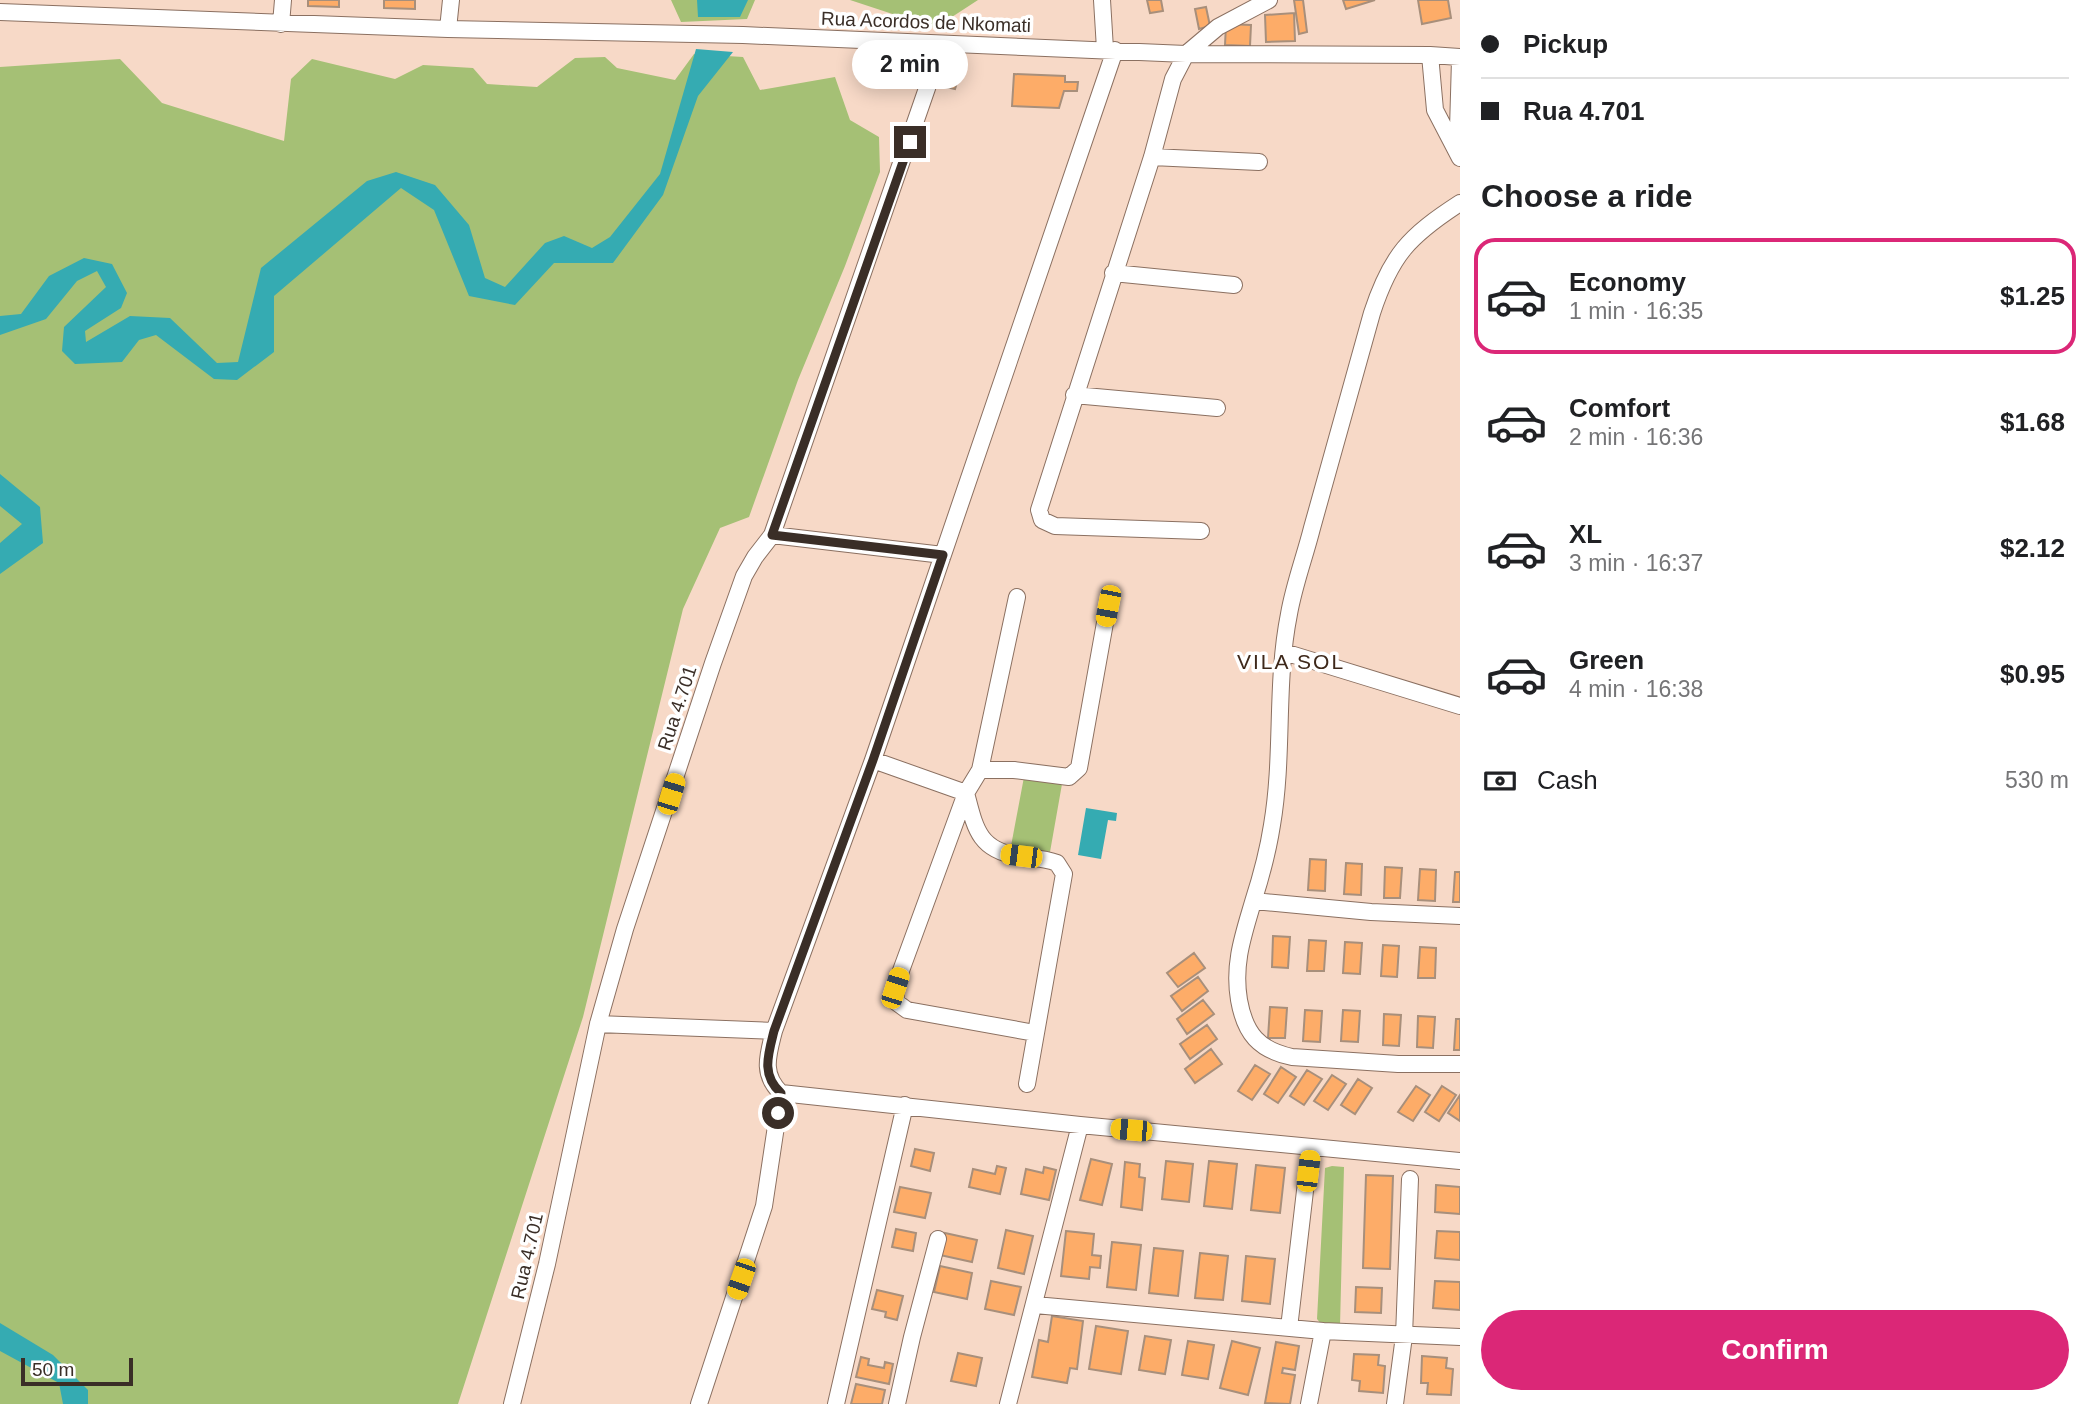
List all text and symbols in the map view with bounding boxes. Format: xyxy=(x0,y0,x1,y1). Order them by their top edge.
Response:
street label: Rua Acordos de Nkomati xyxy=(821,8,1031,36)
text: Pickup xyxy=(1523,29,1608,59)
callout: 2 min xyxy=(852,40,968,90)
text: 2 min xyxy=(880,51,940,77)
text: Rua 4.701 xyxy=(1523,96,1644,126)
route end xyxy=(894,126,926,158)
text: Choose a ride xyxy=(1481,178,1693,214)
icon: car xyxy=(1485,265,1548,328)
text: Economy xyxy=(1569,267,1686,297)
text: $1.25 xyxy=(2000,281,2065,311)
text: 1 min · 16:35 xyxy=(1569,298,1703,324)
icon: car xyxy=(1485,391,1548,454)
text: Comfort xyxy=(1569,393,1670,423)
text: $1.68 xyxy=(2000,407,2065,437)
text: 2 min · 16:36 xyxy=(1569,424,1703,450)
icon: car xyxy=(1485,517,1548,580)
text: XL xyxy=(1569,519,1602,549)
text: $2.12 xyxy=(2000,533,2065,563)
text: 3 min · 16:37 xyxy=(1569,550,1703,576)
car xyxy=(1094,583,1123,629)
icon: car xyxy=(1485,643,1548,706)
text: Green xyxy=(1569,645,1644,675)
district label: VILA SOL xyxy=(1237,650,1345,673)
text: $0.95 xyxy=(2000,659,2065,689)
street label: Rua 4.701 xyxy=(653,663,701,753)
text: 4 min · 16:38 xyxy=(1569,676,1703,702)
icon: cash xyxy=(1481,762,1519,800)
text: Cash xyxy=(1537,765,1598,795)
text: 530 m xyxy=(2005,767,2069,793)
car xyxy=(655,771,688,817)
car xyxy=(999,843,1044,869)
car xyxy=(879,965,912,1011)
route start xyxy=(762,1097,794,1129)
car xyxy=(1110,1118,1153,1142)
car xyxy=(1296,1149,1321,1193)
street label: Rua 4.701 xyxy=(507,1211,547,1301)
car xyxy=(725,1256,758,1302)
button: Confirm xyxy=(1481,1310,2069,1390)
scale bar xyxy=(21,1355,133,1387)
text: 50 m xyxy=(32,1359,74,1380)

